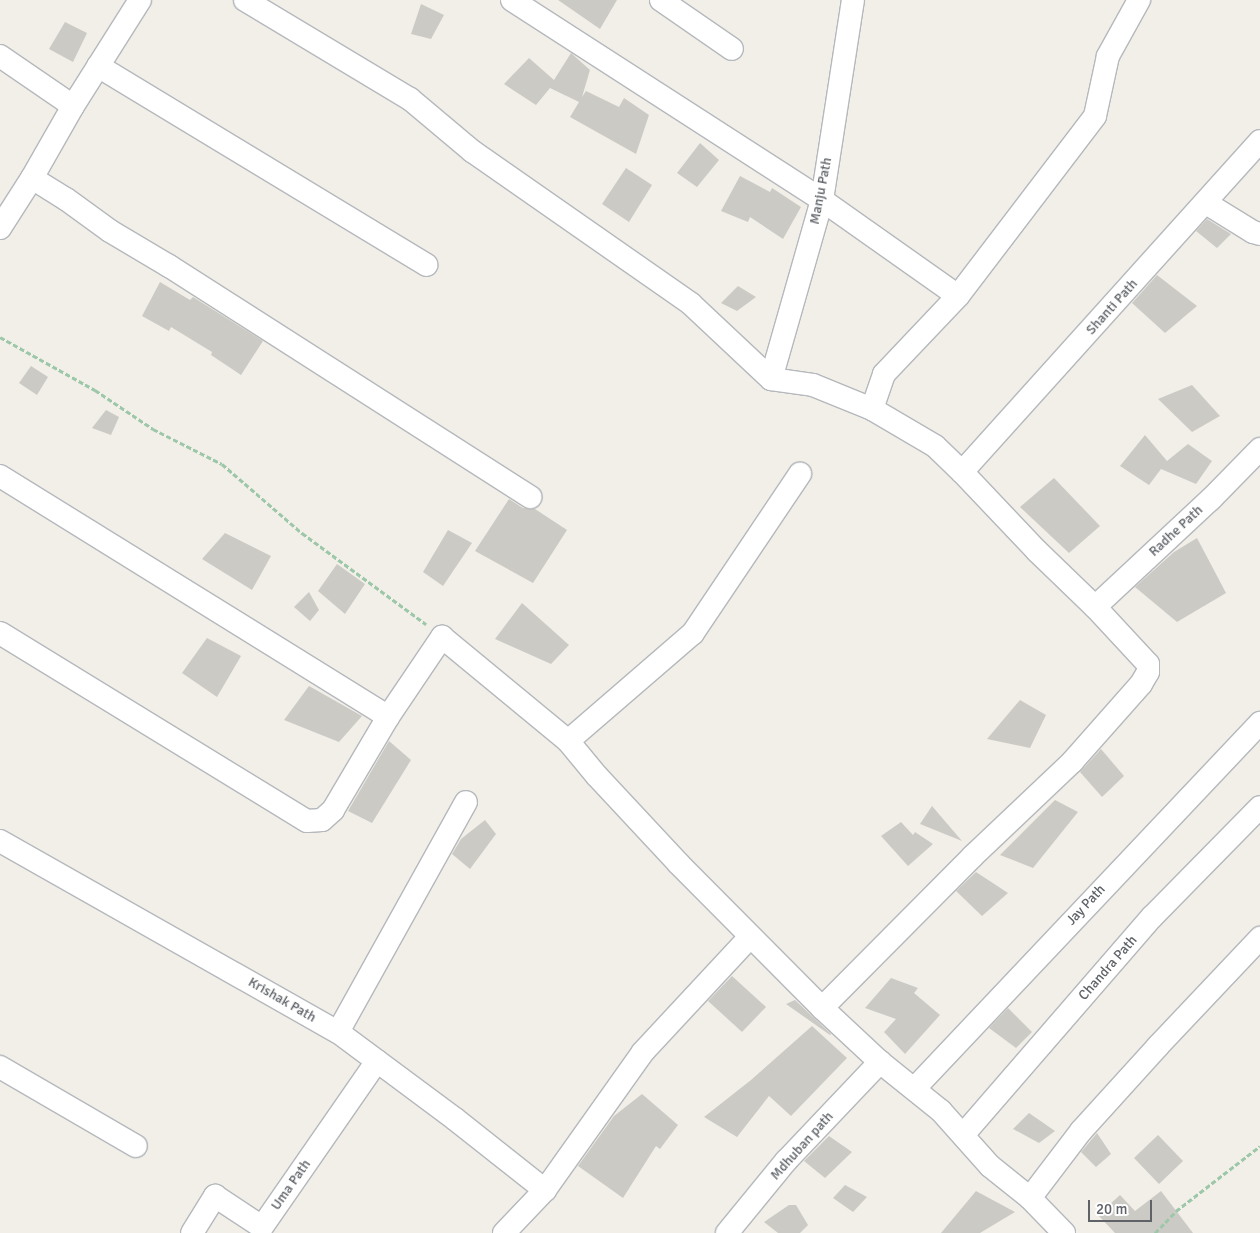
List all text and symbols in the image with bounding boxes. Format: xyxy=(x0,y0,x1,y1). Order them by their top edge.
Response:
street label: Manju Path xyxy=(806,156,836,226)
street label: Shanti Path xyxy=(1083,276,1141,338)
street label: Radhe Path xyxy=(1146,502,1206,560)
street label: Jay Path xyxy=(1063,881,1109,929)
street label: Chandra Path xyxy=(1075,932,1141,1004)
street label: Krishak Path xyxy=(245,974,319,1026)
street label: Mdhuban path xyxy=(767,1108,837,1184)
street label: Uma Path xyxy=(268,1157,314,1213)
scale bar xyxy=(1090,1190,1154,1222)
text: 20 m xyxy=(1096,1200,1127,1218)

